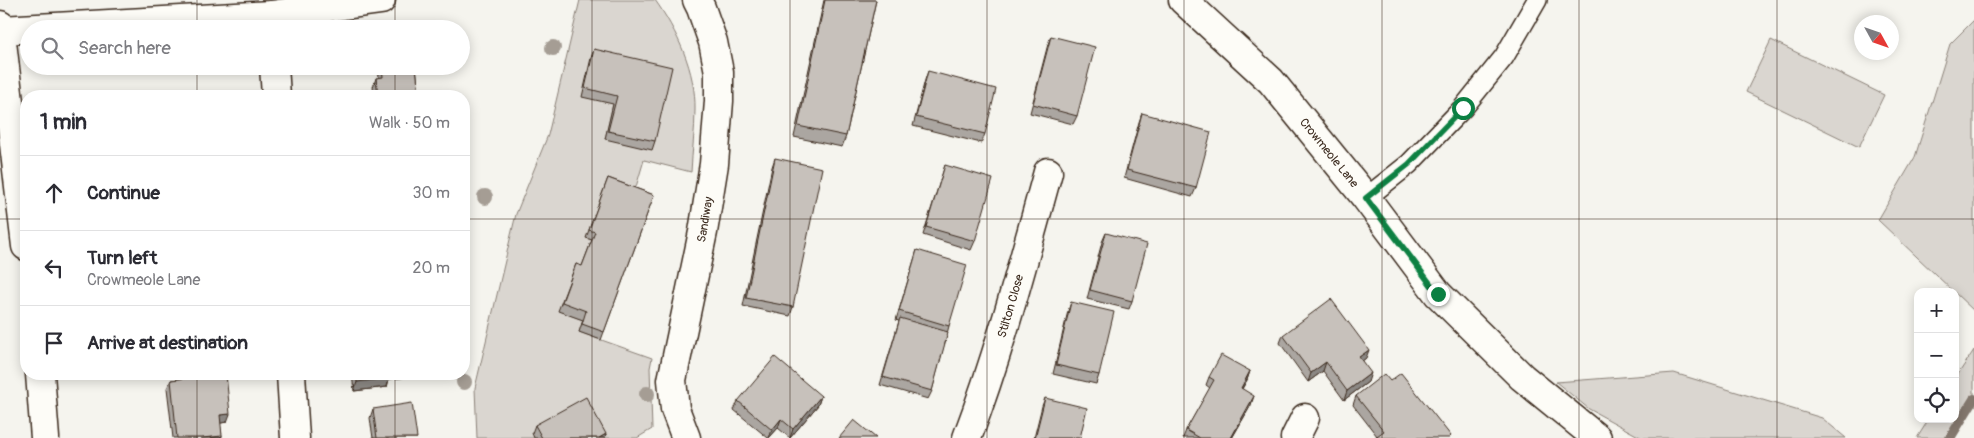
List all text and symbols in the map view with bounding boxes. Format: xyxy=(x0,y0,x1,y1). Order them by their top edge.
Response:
north arrow xyxy=(1854,15,1899,60)
search box xyxy=(20,20,470,75)
icon: search xyxy=(38,34,66,62)
text: Search here xyxy=(78,36,171,60)
route start xyxy=(1452,97,1475,120)
text: 1 min xyxy=(40,109,87,136)
text: Walk · 50 m xyxy=(369,113,450,133)
street label: Crowmeole Lane xyxy=(1297,115,1362,191)
icon: ahead xyxy=(40,179,68,207)
text: Continue xyxy=(87,181,160,205)
text: 30 m xyxy=(412,183,450,203)
street label: Sandiway xyxy=(694,196,716,244)
text: Turn left xyxy=(87,246,157,270)
icon: left xyxy=(40,254,68,282)
text: 20 m xyxy=(412,258,450,278)
text: Crowmeole Lane xyxy=(87,270,200,290)
street label: Stilton Close xyxy=(994,273,1027,340)
route end xyxy=(1427,283,1450,306)
map controls xyxy=(1914,288,1959,423)
button: + xyxy=(1914,288,1959,333)
icon: arrive xyxy=(40,329,68,357)
text: Arrive at destination xyxy=(87,331,248,355)
button: − xyxy=(1914,333,1959,378)
button: locate xyxy=(1914,378,1959,423)

